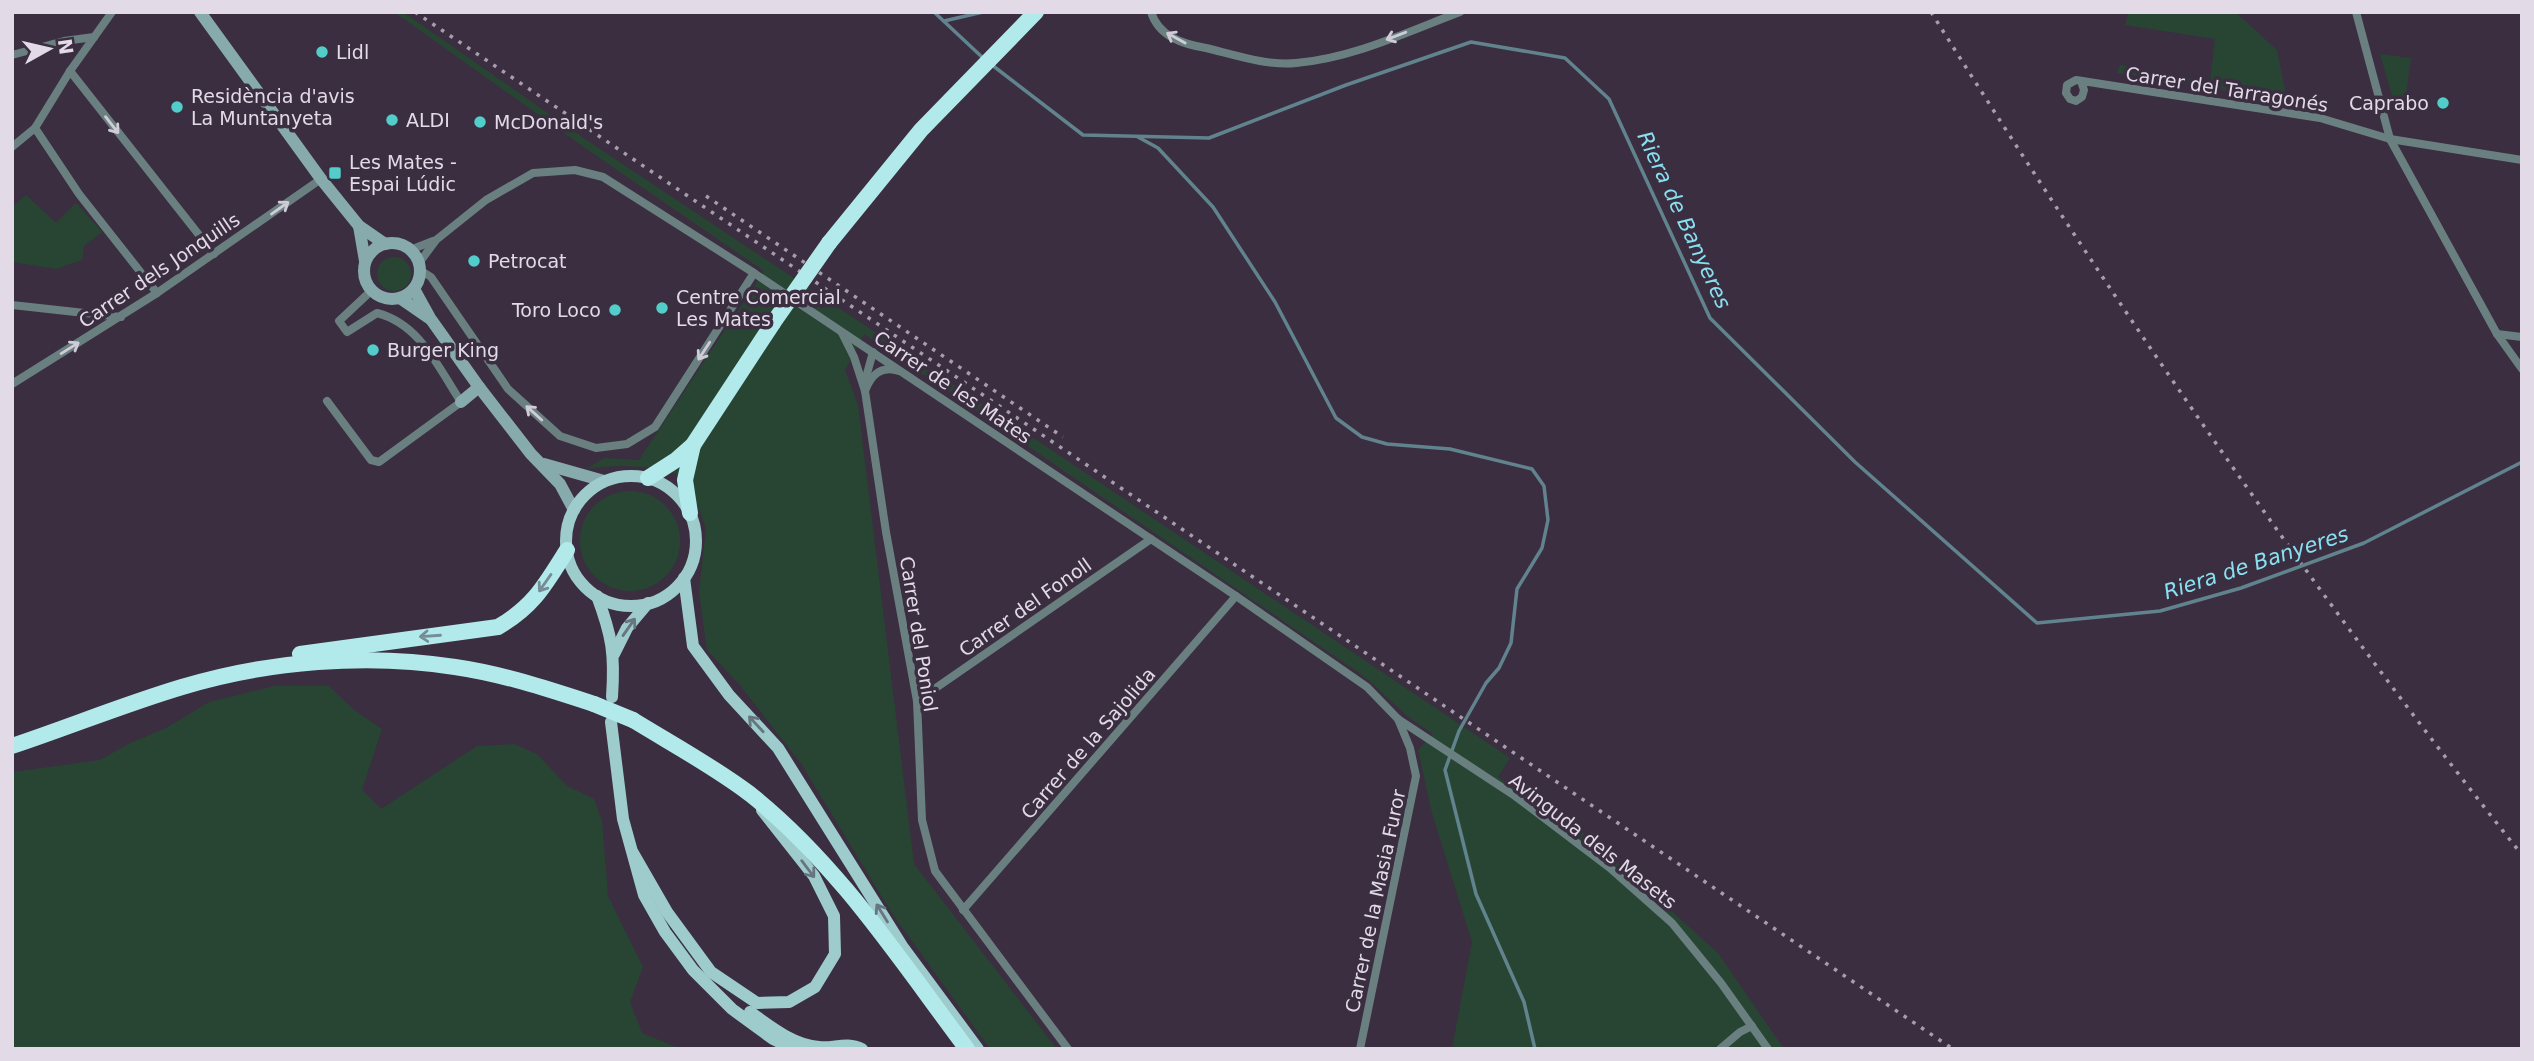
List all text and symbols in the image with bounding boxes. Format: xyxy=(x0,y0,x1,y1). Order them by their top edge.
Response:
north arrow xyxy=(14,14,84,84)
one-way arrow xyxy=(1167,31,1187,45)
one-way arrow xyxy=(1386,31,1408,44)
text: N xyxy=(54,37,78,56)
place label: Lidl xyxy=(336,41,369,63)
marker: Lidl xyxy=(314,44,330,60)
street label: Carrer del Tarragonés xyxy=(2124,62,2330,116)
place label: Residència d'avis La Muntanyeta xyxy=(191,85,355,129)
place label: Caprabo xyxy=(2349,92,2429,114)
marker: Caprabo xyxy=(2435,95,2451,111)
marker: Residència d'avis La Muntanyeta xyxy=(169,99,185,115)
place label: ALDI xyxy=(406,109,450,131)
place label: McDonald's xyxy=(494,111,603,133)
marker: ALDI xyxy=(384,112,400,128)
marker: McDonald's xyxy=(472,114,488,130)
one-way arrow xyxy=(104,115,120,133)
water label: Riera de Banyeres xyxy=(1632,128,1736,313)
place label: Les Mates - Espai Lúdic xyxy=(349,151,457,195)
marker: Les Mates - Espai Lúdic xyxy=(327,165,343,181)
one-way arrow xyxy=(269,201,289,215)
street label: Carrer dels Jonquills xyxy=(74,208,244,332)
place label: Petrocat xyxy=(488,250,566,272)
marker: Petrocat xyxy=(466,253,482,269)
place label: Centre Comercial Les Mates xyxy=(676,286,841,330)
place label: Toro Loco xyxy=(511,299,601,321)
marker: Centre Comercial Les Mates xyxy=(654,300,670,316)
marker: Toro Loco xyxy=(607,302,623,318)
street label: Carrer de les Mates xyxy=(870,326,1036,448)
place label: Burger King xyxy=(387,339,499,361)
one-way arrow xyxy=(60,341,80,355)
one-way arrow xyxy=(696,341,711,360)
marker: Burger King xyxy=(365,342,381,358)
one-way arrow xyxy=(526,404,543,421)
water label: Riera de Banyeres xyxy=(2161,522,2351,604)
street label: Carrer del Fonoll xyxy=(955,553,1095,661)
street label: Carrer del Poniol xyxy=(896,555,942,713)
one-way arrow xyxy=(538,573,553,592)
one-way arrow xyxy=(621,618,636,637)
one-way arrow xyxy=(420,630,442,643)
street label: Carrer de la Sajolida xyxy=(1016,663,1160,823)
one-way arrow xyxy=(747,716,764,733)
street label: Avinguda dels Masets xyxy=(1505,769,1681,913)
street label: Carrer de la Masia Furor xyxy=(1341,787,1409,1015)
one-way arrow xyxy=(800,860,815,878)
one-way arrow xyxy=(875,903,889,923)

